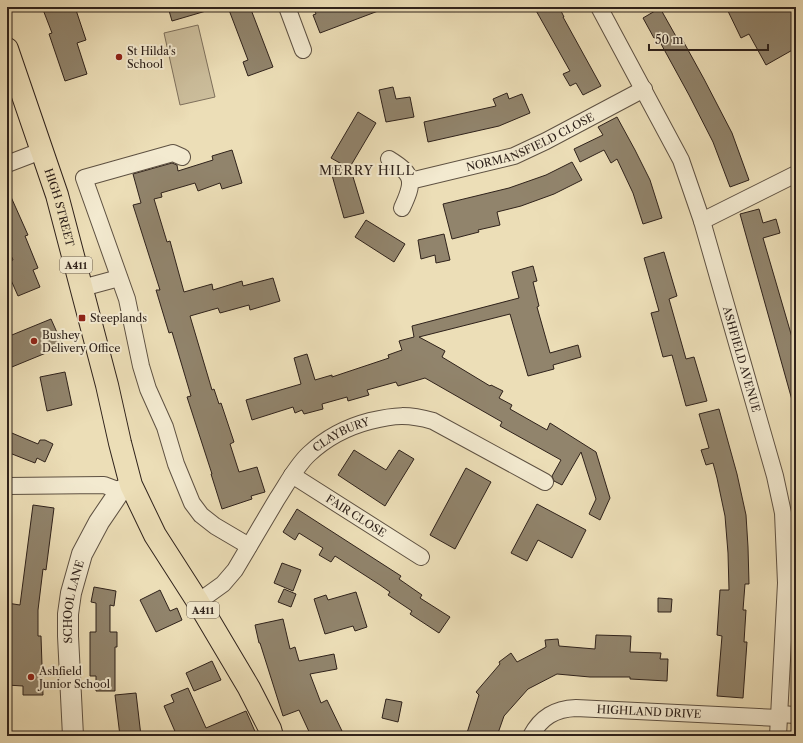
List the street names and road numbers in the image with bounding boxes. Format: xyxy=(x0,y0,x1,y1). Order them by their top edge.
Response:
street label: NORMANSFIELD CLOSE xyxy=(465,109,597,174)
street label: HIGH STREET xyxy=(41,166,77,249)
road number: A411 xyxy=(60,257,92,273)
street label: ASHFIELD AVENUE xyxy=(720,304,764,414)
street label: CLAYBURY xyxy=(310,414,371,455)
street label: FAIR CLOSE xyxy=(324,492,389,540)
street label: SCHOOL LANE xyxy=(61,558,87,644)
road number: A411 xyxy=(187,602,219,618)
street label: HIGHLAND DRIVE xyxy=(596,702,702,721)

